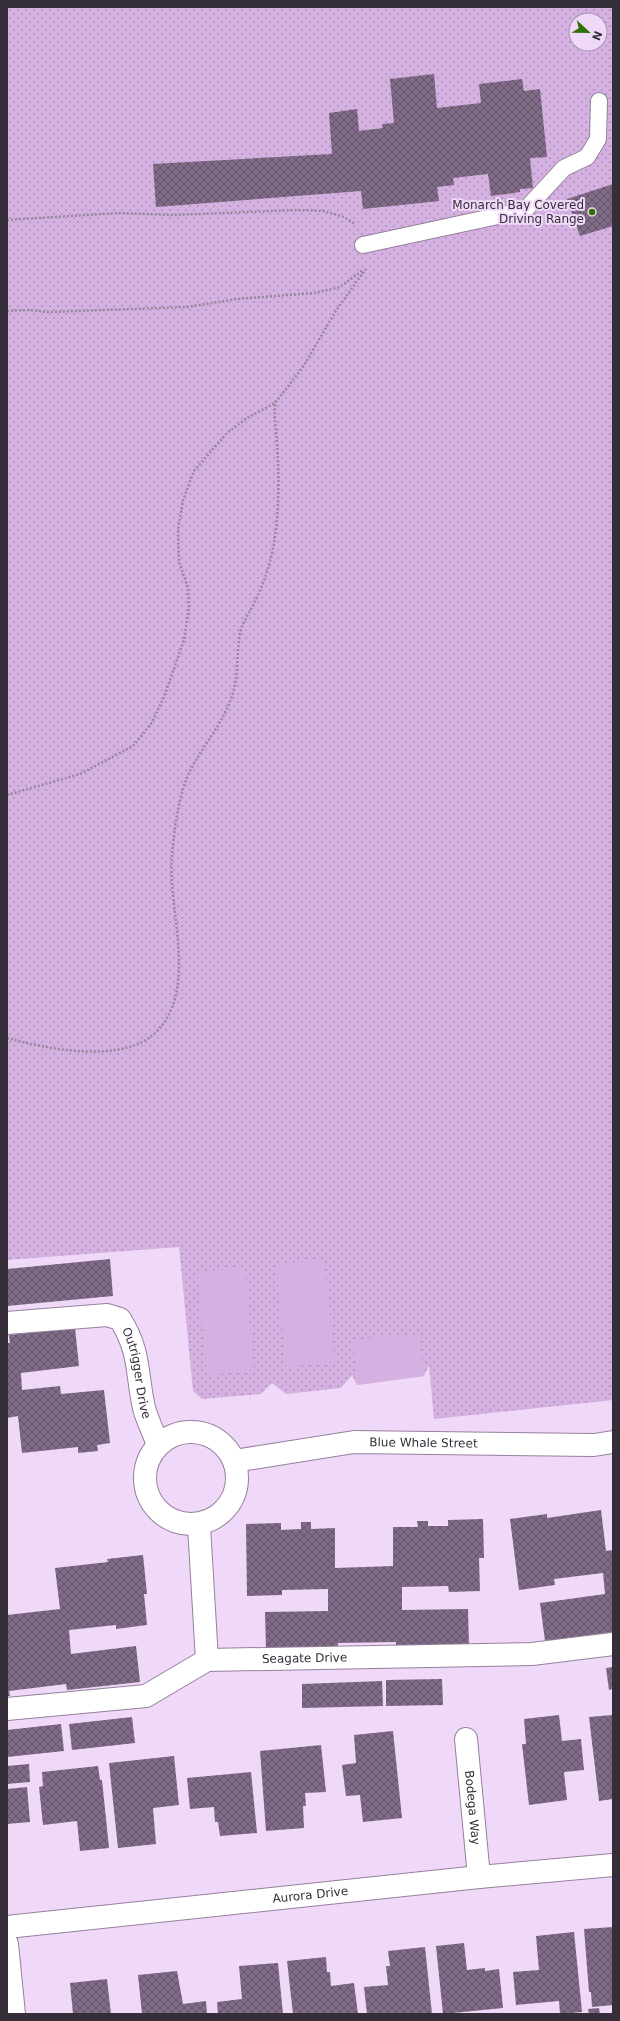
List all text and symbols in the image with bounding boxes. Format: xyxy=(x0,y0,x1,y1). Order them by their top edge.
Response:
north arrow xyxy=(568,12,608,52)
text: N xyxy=(589,29,605,42)
place label: Monarch Bay Covered Driving Range xyxy=(452,198,584,226)
marker: Monarch Bay Covered Driving Range xyxy=(587,207,597,217)
street label: Outrigger Drive xyxy=(119,1325,154,1421)
street label: Blue Whale Street xyxy=(369,1435,478,1451)
street label: Seagate Drive xyxy=(262,1650,347,1666)
street label: Bodega Way xyxy=(462,1770,483,1846)
street label: Aurora Drive xyxy=(272,1884,349,1906)

